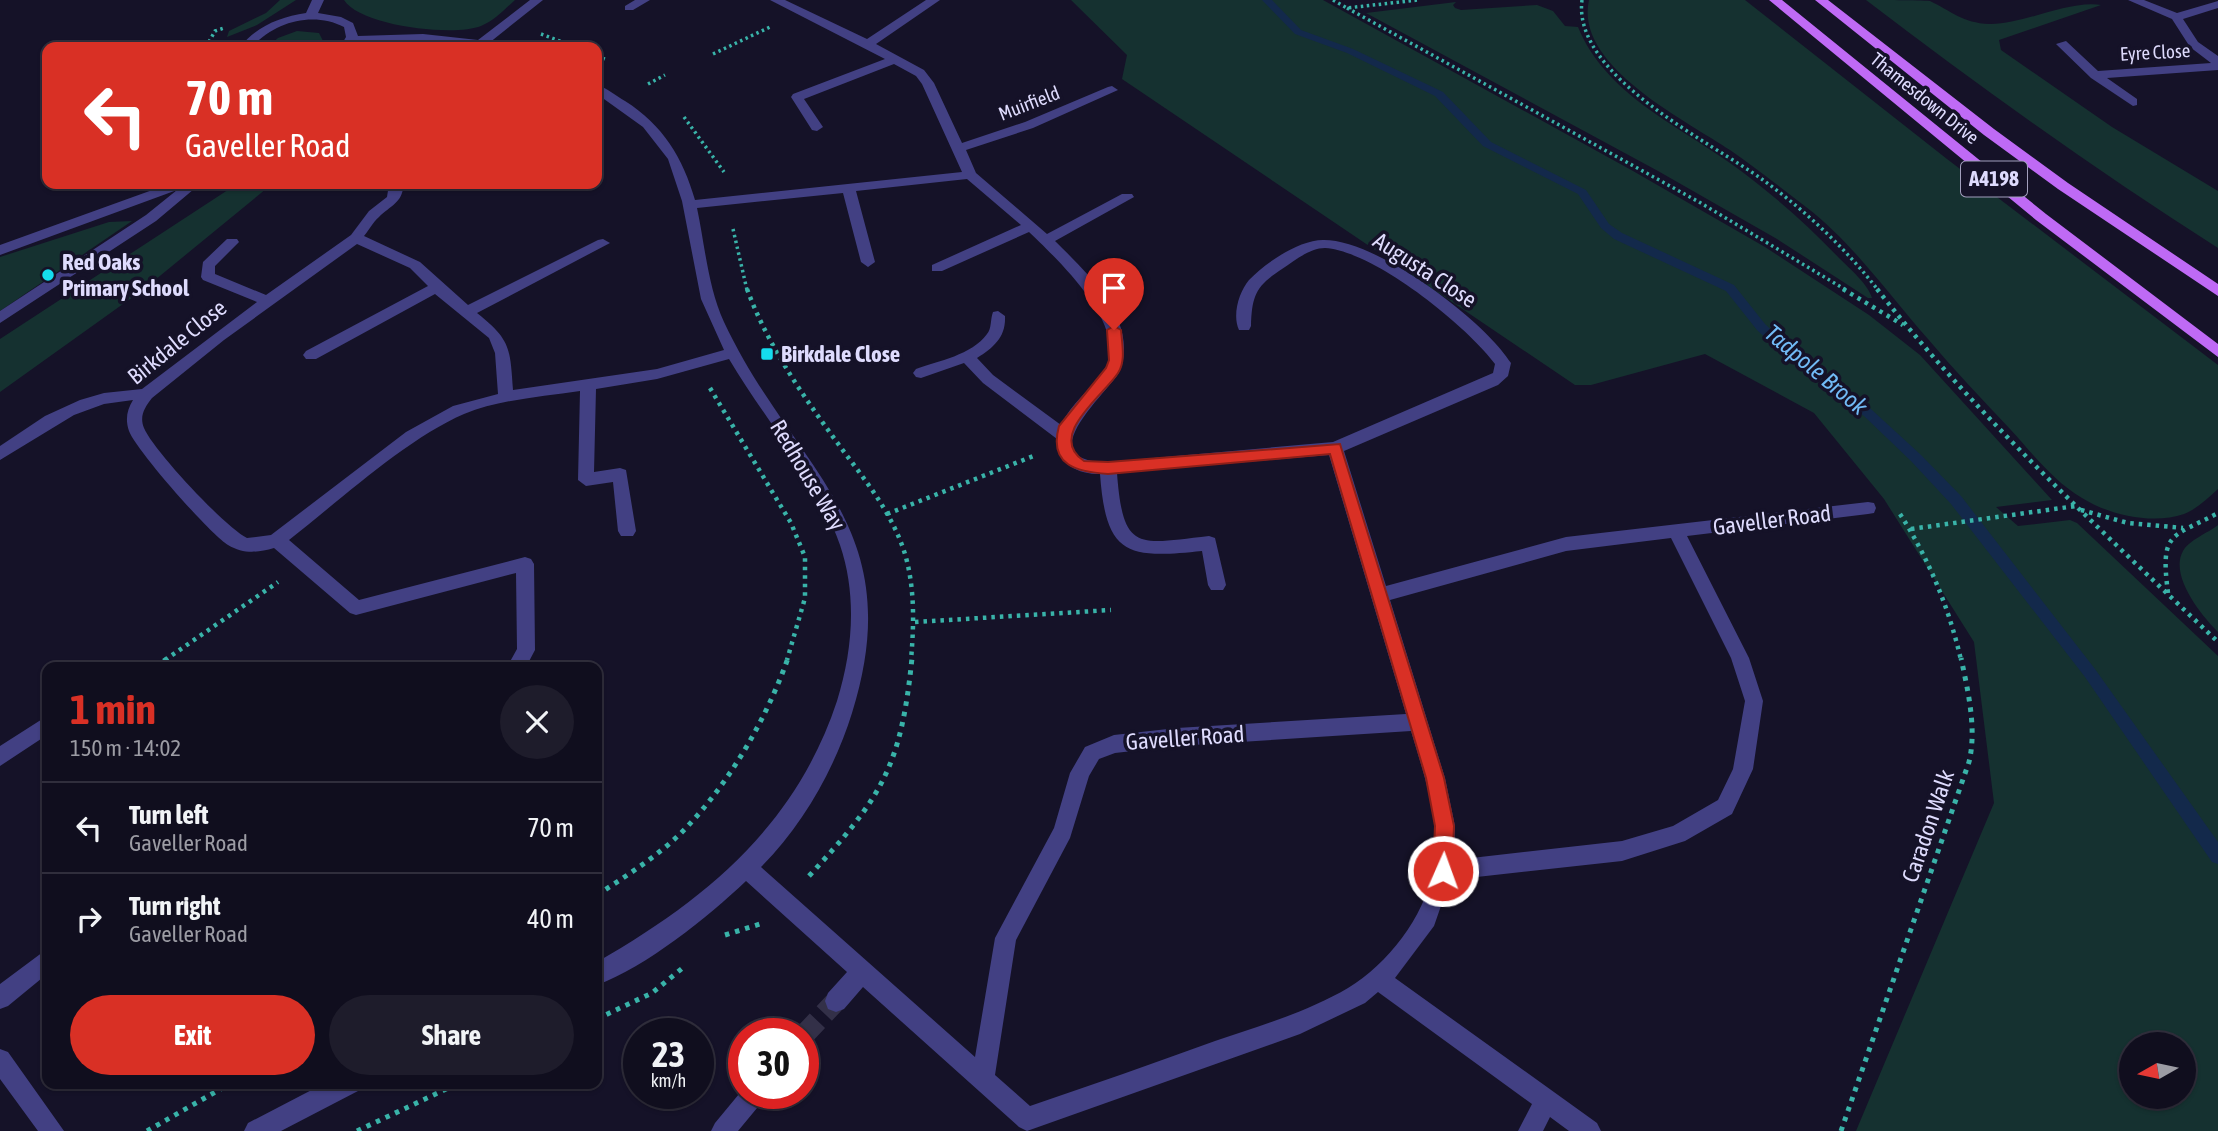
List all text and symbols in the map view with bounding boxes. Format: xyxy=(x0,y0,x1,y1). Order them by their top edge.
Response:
street label: Eyre Close xyxy=(2119,39,2191,65)
street label: Thamesdown Drive xyxy=(1866,48,1984,148)
text: 70 m xyxy=(185,69,273,125)
icon: left xyxy=(70,70,161,161)
street label: Muirfield xyxy=(995,81,1063,125)
text: Gaveller Road xyxy=(185,127,350,164)
road number: A4198 xyxy=(1961,162,2027,196)
street label: Augusta Close xyxy=(1369,227,1481,313)
place label: Red Oaks Primary School xyxy=(62,249,190,301)
pin xyxy=(1084,258,1144,330)
marker: Red Oaks Primary School xyxy=(40,267,56,283)
icon: arrive xyxy=(1095,269,1133,307)
street label: Birkdale Close xyxy=(122,294,232,390)
water label: Tadpole Brook xyxy=(1760,319,1873,421)
place label: Birkdale Close xyxy=(781,341,900,367)
marker: Birkdale Close xyxy=(759,346,775,362)
street label: Redhouse Way xyxy=(765,415,851,535)
street label: Gaveller Road xyxy=(1711,500,1833,540)
text: 1 min xyxy=(70,685,156,733)
button: close xyxy=(500,685,574,759)
street label: Gaveller Road xyxy=(1125,721,1245,755)
text: 150 m · 14:02 xyxy=(70,735,181,761)
street label: Caradon Walk xyxy=(1897,766,1959,886)
text: Turn left xyxy=(129,800,209,830)
icon: left xyxy=(70,809,108,847)
text: 70 m xyxy=(527,813,574,843)
text: Gaveller Road xyxy=(129,830,248,856)
position arrow xyxy=(1406,834,1480,908)
text: Turn right xyxy=(129,891,220,921)
icon: right xyxy=(70,900,108,938)
text: 40 m xyxy=(527,904,574,934)
text: Gaveller Road xyxy=(129,921,248,947)
button: Exit xyxy=(70,995,315,1075)
button: Share xyxy=(329,995,574,1075)
speed limit sign: 30 xyxy=(728,1018,819,1109)
north arrow xyxy=(2119,1032,2196,1110)
map controls xyxy=(2119,1032,2196,1109)
text: 23 xyxy=(652,1034,685,1074)
text: km/h xyxy=(651,1070,686,1091)

